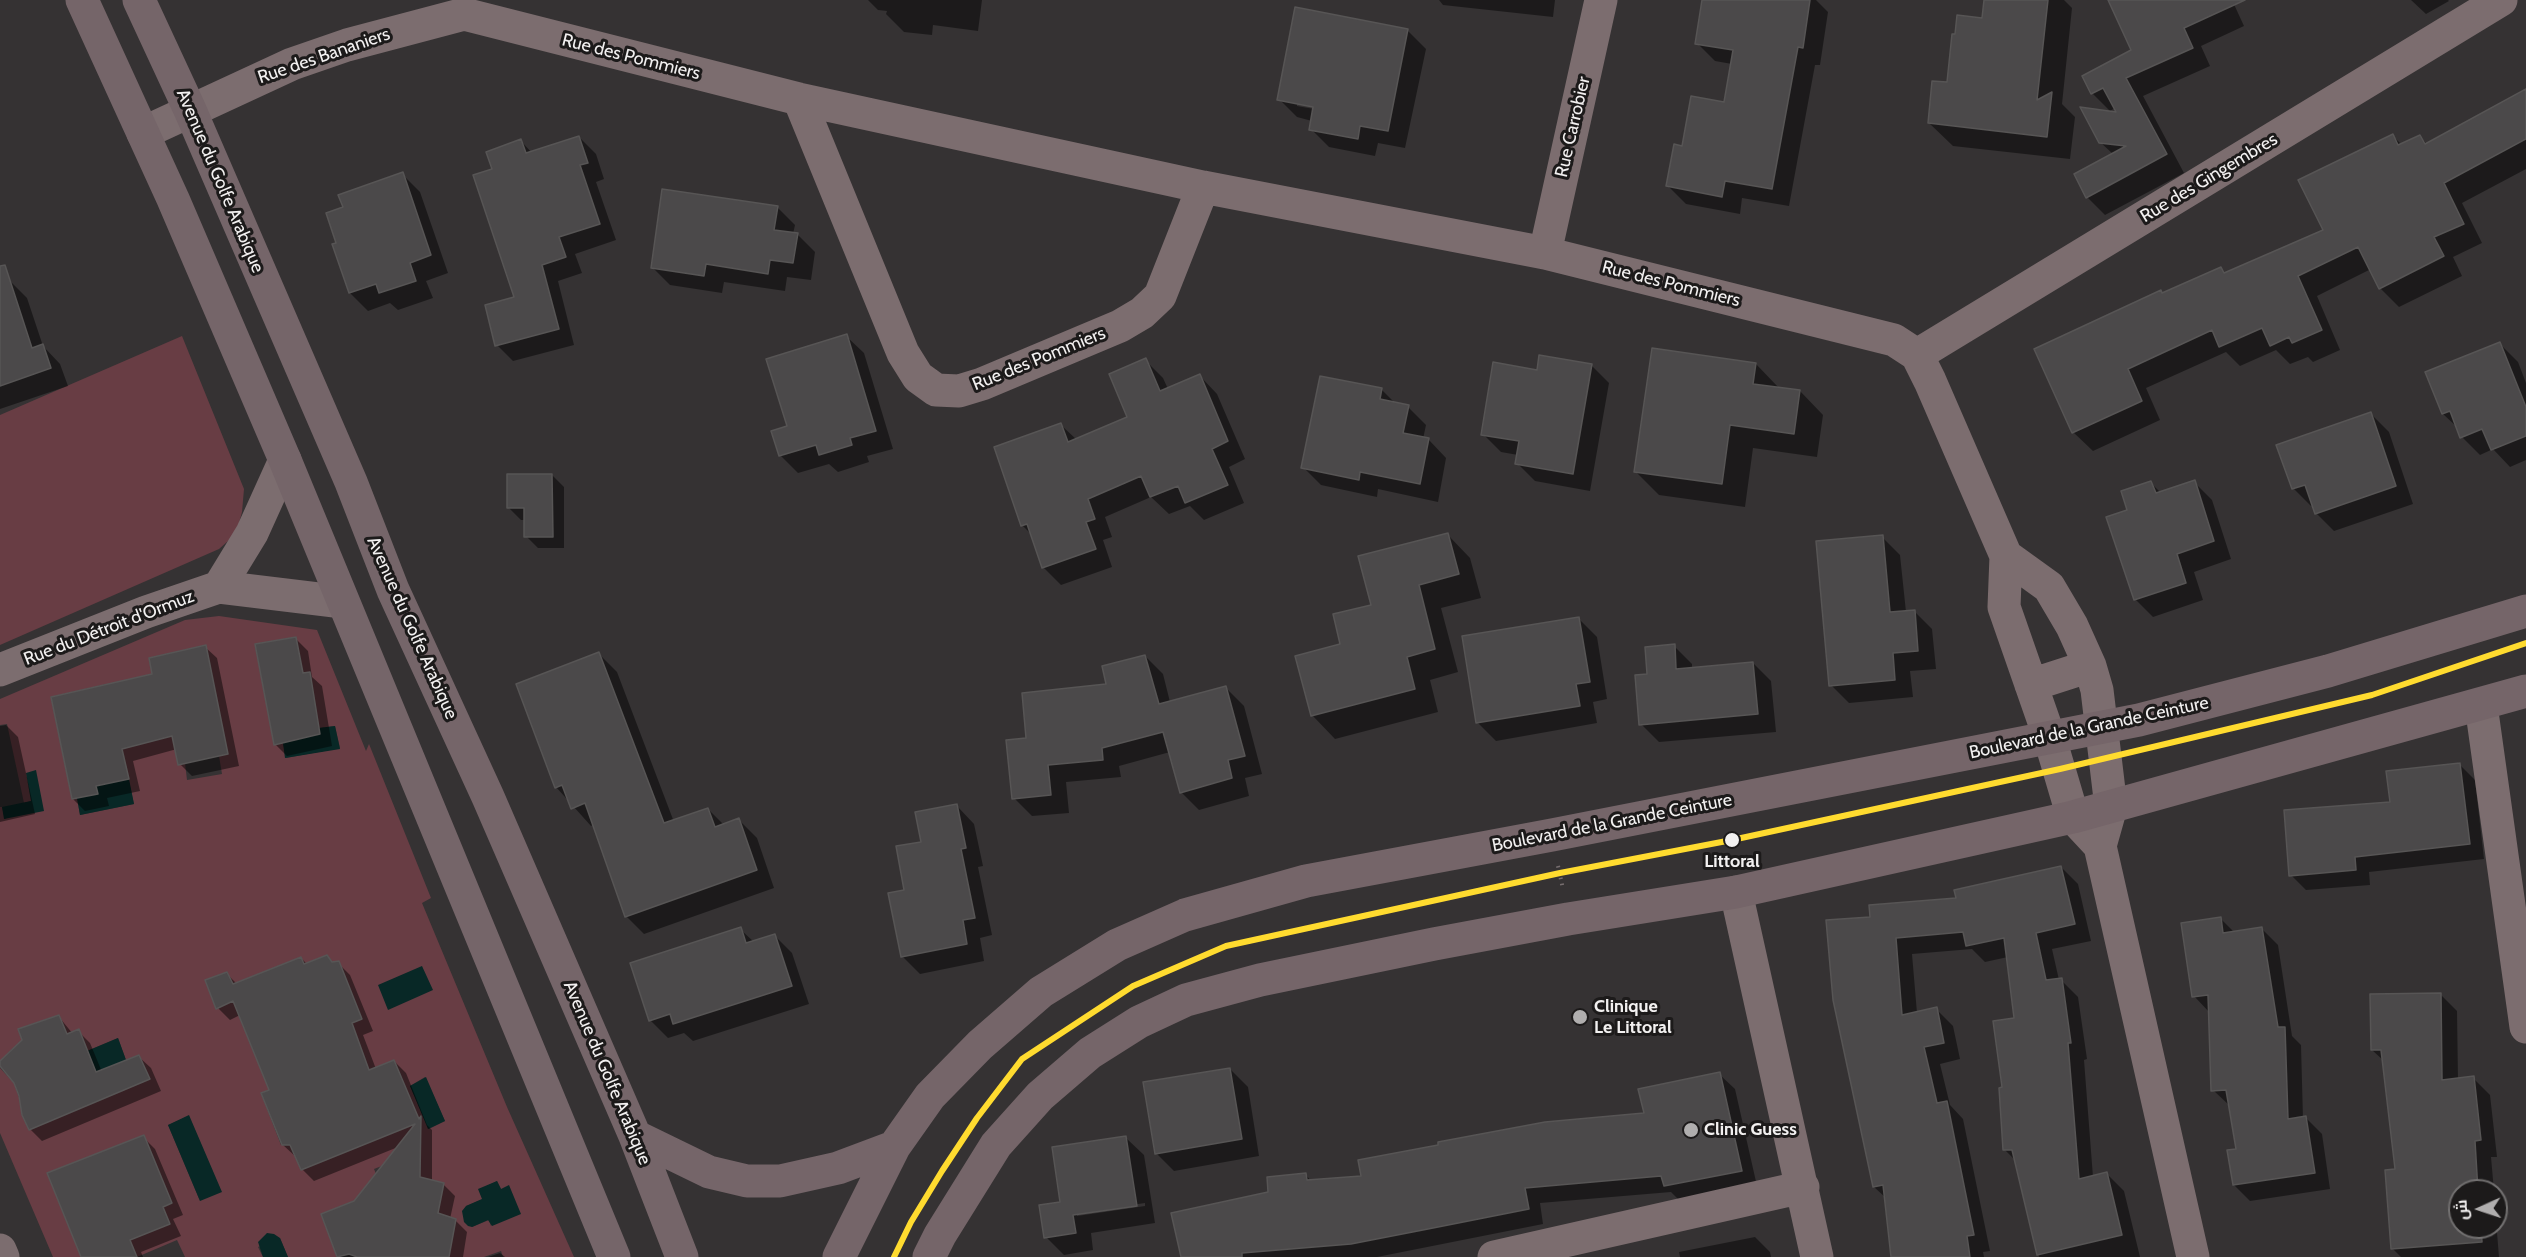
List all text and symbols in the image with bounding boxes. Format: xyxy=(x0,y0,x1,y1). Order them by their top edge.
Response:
street label: Rue des Bananiers xyxy=(255,23,393,89)
street label: Rue des Pommiers xyxy=(560,29,702,85)
street label: Rue Carrobier xyxy=(1551,74,1595,180)
street label: Avenue du Golfe Arabique xyxy=(171,86,269,276)
street label: Rue des Gingembres xyxy=(2137,129,2281,227)
street label: Rue des Pommiers xyxy=(1600,256,1742,312)
street label: Rue des Pommiers xyxy=(969,322,1109,396)
street label: Avenue du Golfe Arabique xyxy=(362,533,462,723)
street label: Rue du Détroit d'Ormuz xyxy=(21,586,197,670)
street label: Boulevard de la Grande Ceinture xyxy=(1967,692,2211,764)
street label: Boulevard de la Grande Ceinture xyxy=(1490,789,1734,857)
marker: Littoral xyxy=(1723,831,1741,849)
place label: Littoral xyxy=(1704,851,1760,873)
street label: Avenue du Golfe Arabique xyxy=(558,978,656,1168)
place label: Clinique Le Littoral xyxy=(1594,996,1672,1038)
marker: Clinique Le Littoral xyxy=(1571,1008,1589,1026)
place label: Clinic Guess xyxy=(1704,1119,1797,1141)
marker: Clinic Guess xyxy=(1682,1121,1700,1139)
north arrow xyxy=(2448,1179,2508,1239)
text: ش xyxy=(2451,1199,2472,1221)

